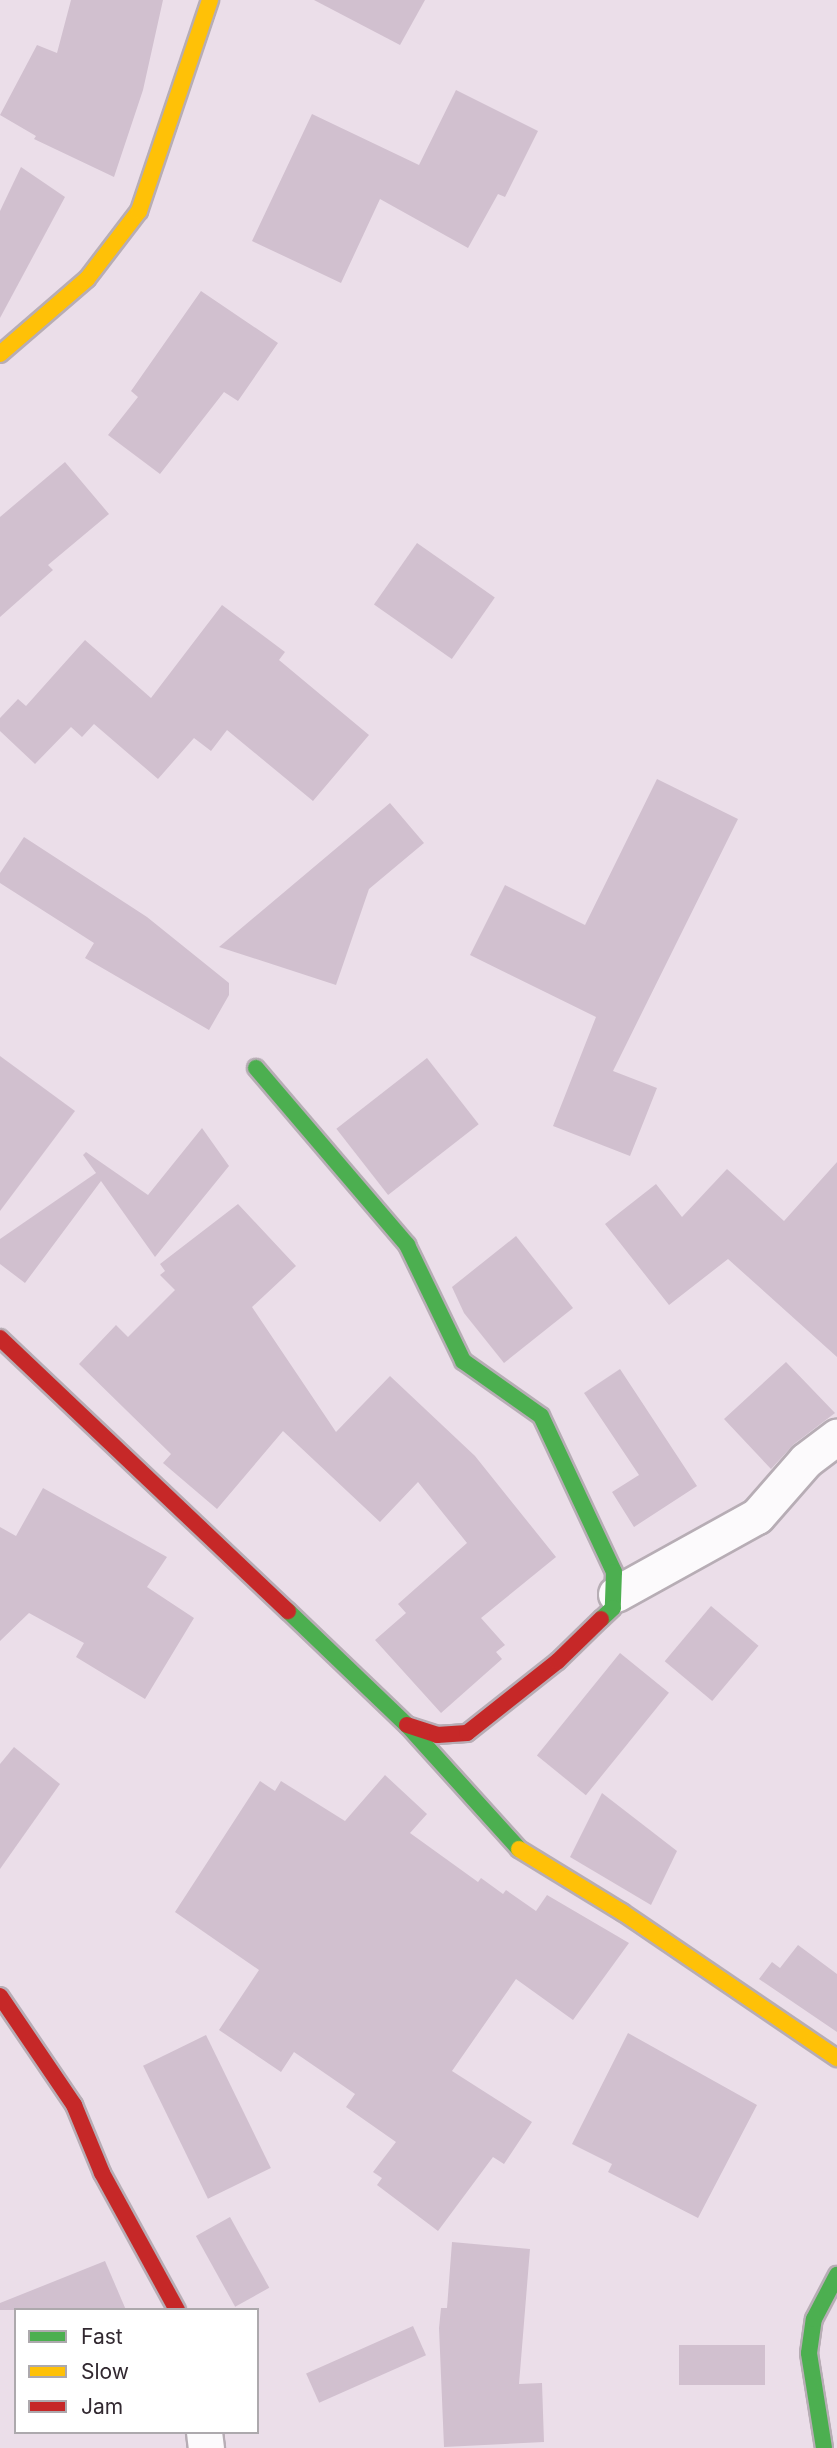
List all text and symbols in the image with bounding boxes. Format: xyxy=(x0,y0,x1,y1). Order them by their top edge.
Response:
legend xyxy=(14,2308,259,2434)
text: Fast xyxy=(81,2324,123,2349)
text: Slow xyxy=(81,2359,129,2384)
text: Jam xyxy=(81,2394,123,2419)

